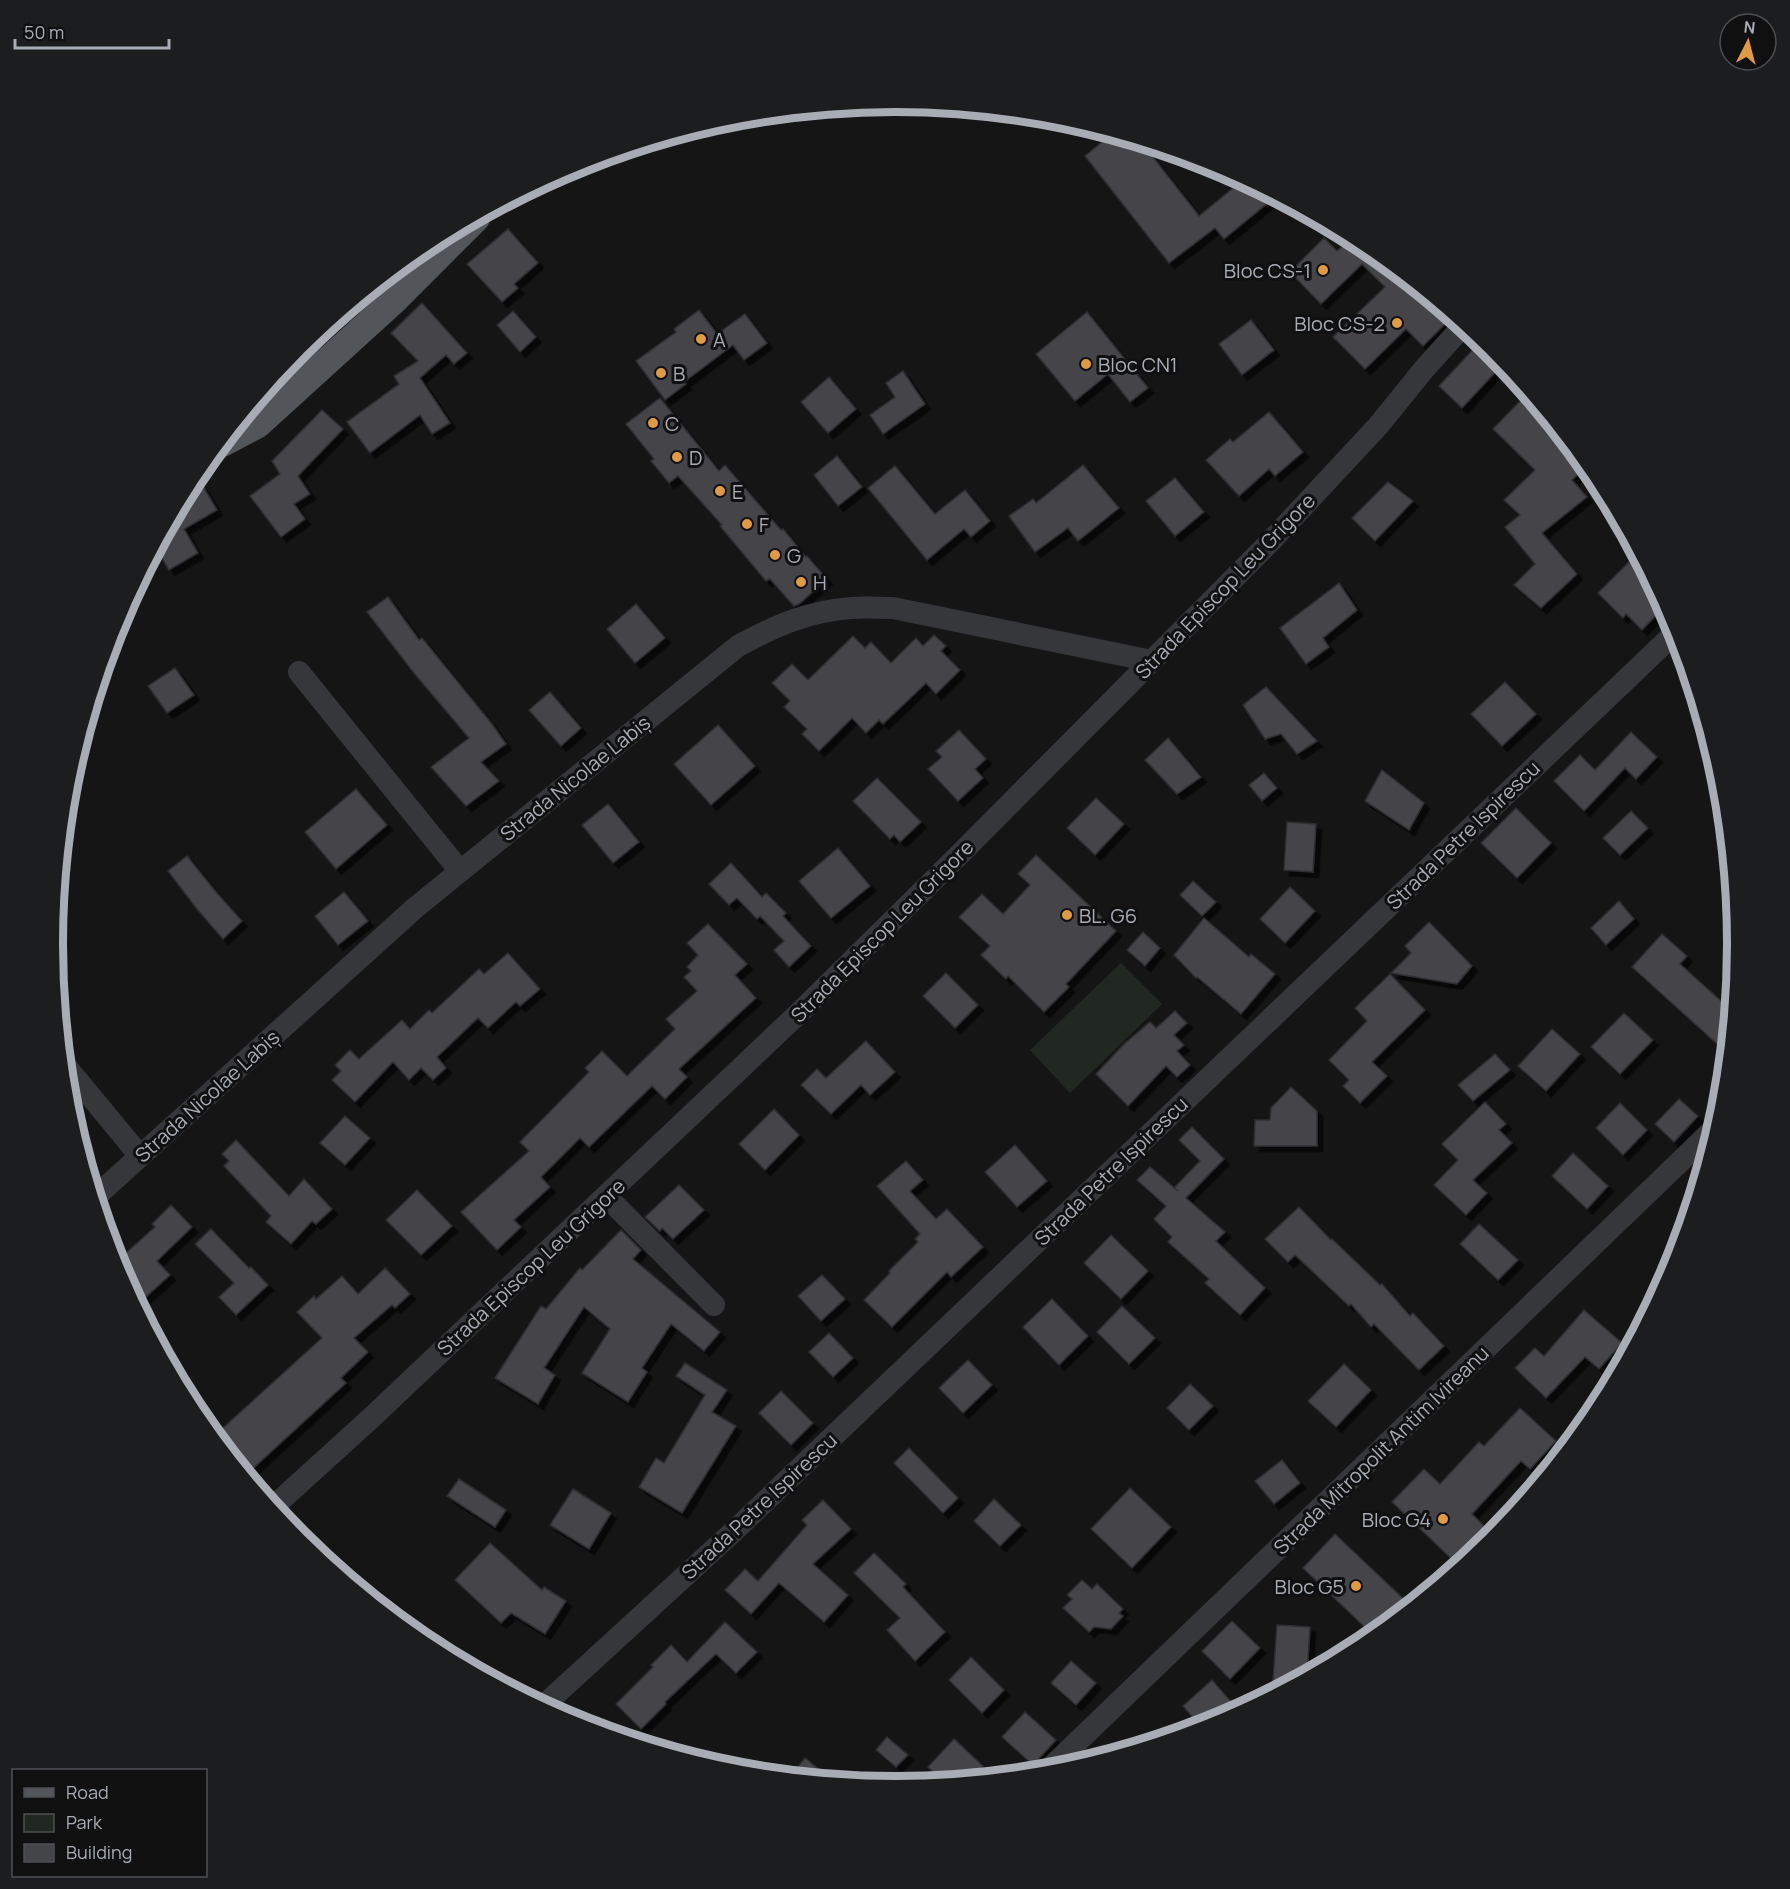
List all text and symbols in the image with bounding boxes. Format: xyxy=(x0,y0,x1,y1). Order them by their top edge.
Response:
scale bar xyxy=(15,12,170,50)
north arrow xyxy=(1718,12,1778,72)
text: N xyxy=(1743,16,1756,39)
text: 50 m xyxy=(24,20,64,44)
place label: Bloc CS-1 xyxy=(1224,257,1311,284)
marker: Bloc CS-1 xyxy=(1316,263,1330,277)
place label: Bloc CS-2 xyxy=(1294,310,1385,337)
marker: Bloc CS-2 xyxy=(1390,316,1404,330)
place label: A xyxy=(713,326,726,353)
marker: A xyxy=(694,332,708,346)
place label: Bloc CN1 xyxy=(1098,351,1178,378)
marker: Bloc CN1 xyxy=(1079,357,1093,371)
place label: B xyxy=(673,360,685,387)
marker: B xyxy=(654,366,668,380)
place label: C xyxy=(665,410,679,437)
marker: C xyxy=(646,416,660,430)
place label: D xyxy=(689,444,702,471)
marker: D xyxy=(670,450,684,464)
place label: E xyxy=(732,478,743,505)
marker: E xyxy=(713,484,727,498)
street label: Strada Episcop Leu Grigore xyxy=(1129,487,1321,685)
place label: F xyxy=(759,511,769,538)
marker: F xyxy=(740,517,754,531)
place label: G xyxy=(787,542,801,569)
marker: G xyxy=(768,548,782,562)
place label: H xyxy=(813,569,827,596)
marker: H xyxy=(794,575,808,589)
street label: Strada Nicolae Labiș xyxy=(494,709,656,847)
street label: Strada Petre Ispirescu xyxy=(1380,755,1546,915)
street label: Strada Episcop Leu Grigore xyxy=(785,834,979,1028)
place label: BL. G6 xyxy=(1079,902,1137,929)
marker: BL. G6 xyxy=(1060,908,1074,922)
street label: Strada Nicolae Labiș xyxy=(129,1024,285,1168)
street label: Strada Petre Ispirescu xyxy=(1028,1091,1194,1251)
street label: Strada Episcop Leu Grigore xyxy=(431,1172,631,1362)
street label: Strada Mitropolit Antim Ivireanu xyxy=(1267,1340,1495,1560)
street label: Strada Petre Ispirescu xyxy=(675,1427,843,1585)
place label: Bloc G4 xyxy=(1362,1506,1431,1533)
marker: Bloc G4 xyxy=(1436,1512,1450,1526)
place label: Bloc G5 xyxy=(1275,1573,1344,1600)
marker: Bloc G5 xyxy=(1349,1579,1363,1593)
legend xyxy=(12,1769,207,1877)
text: Road xyxy=(66,1780,109,1804)
text: Park xyxy=(66,1810,103,1834)
text: Building xyxy=(66,1840,132,1864)

